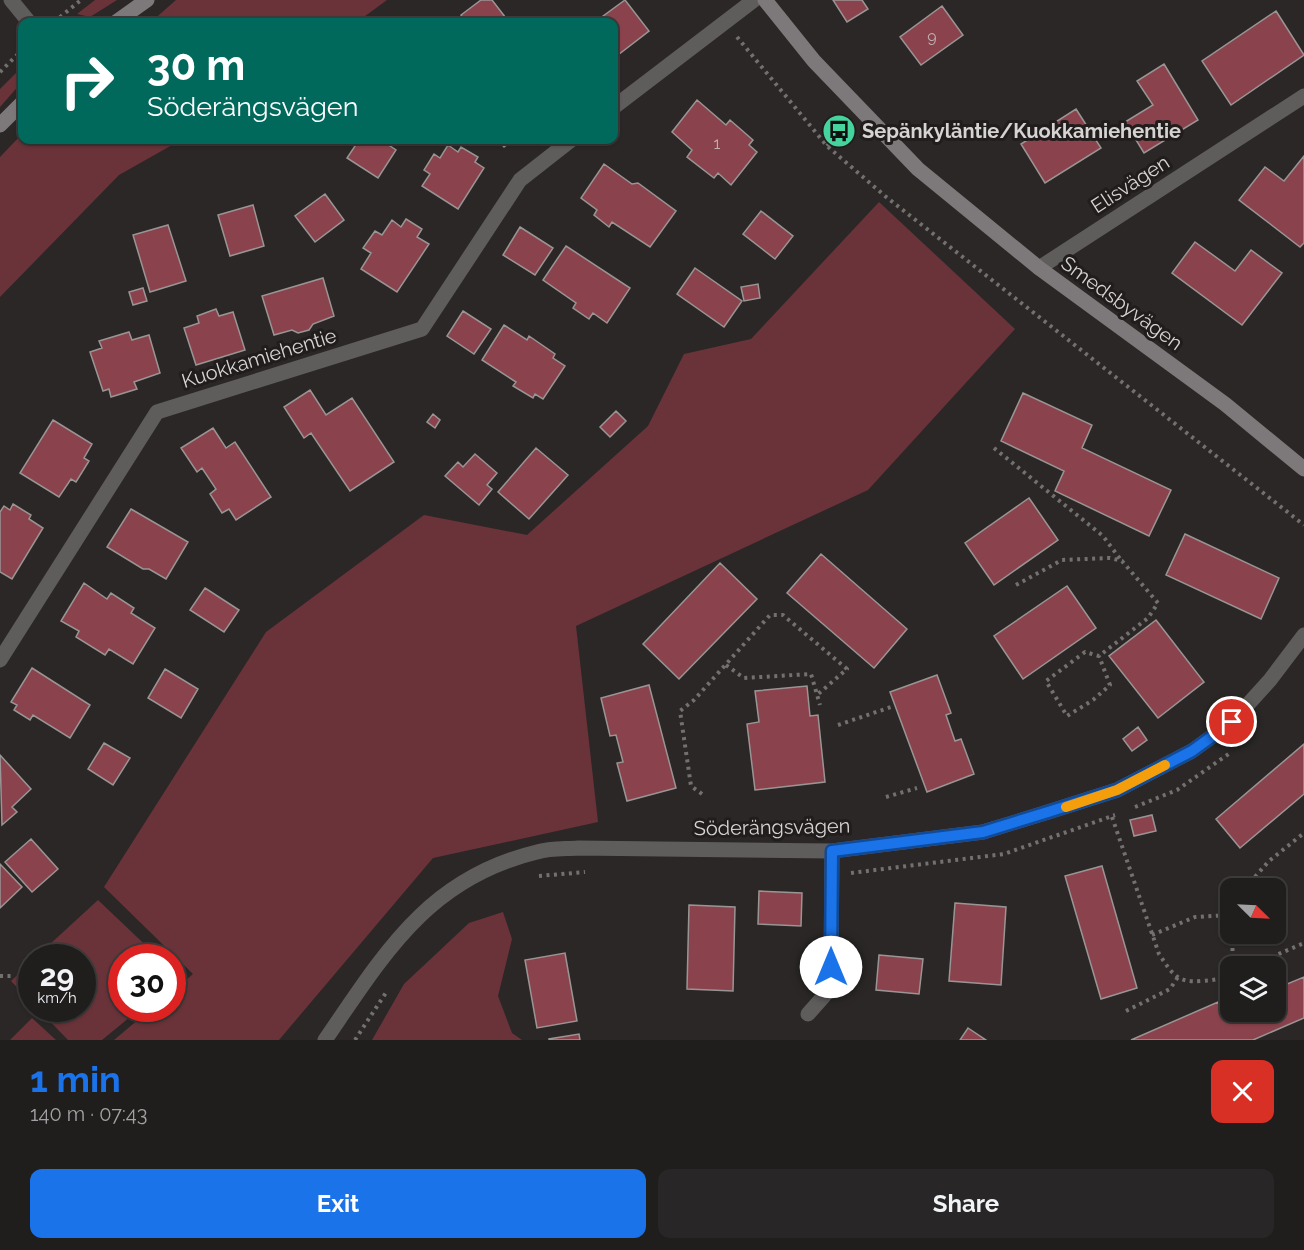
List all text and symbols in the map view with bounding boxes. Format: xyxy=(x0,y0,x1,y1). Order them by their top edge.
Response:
house number: 9 xyxy=(927,27,937,46)
text: 30 m xyxy=(147,41,245,90)
icon: right xyxy=(48,42,126,120)
text: Söderängsvägen xyxy=(147,91,358,122)
bus stop icon: Sepänkyläntie/Kuokkamiehentie xyxy=(821,113,857,149)
place label: Sepänkyläntie/Kuokkamiehentie xyxy=(862,119,1181,143)
house number: 1 xyxy=(714,134,721,153)
street label: Elisvägen xyxy=(1086,150,1174,218)
street label: Smedsbyvägen xyxy=(1057,251,1187,355)
street label: Kuokkamiehentie xyxy=(179,323,340,393)
pin xyxy=(1206,696,1257,747)
icon: arrive xyxy=(1215,705,1248,738)
street label: Söderängsvägen xyxy=(693,814,851,840)
north arrow xyxy=(1220,878,1286,944)
map controls xyxy=(1220,878,1286,1022)
position arrow xyxy=(799,935,863,999)
speed limit sign: 30 xyxy=(108,944,186,1022)
button: layers xyxy=(1220,956,1286,1022)
text: 29 xyxy=(40,958,74,993)
text: km/h xyxy=(37,989,77,1007)
text: 1 min xyxy=(30,1058,121,1100)
button: close xyxy=(1211,1060,1274,1123)
text: 140 m · 07:43 xyxy=(30,1102,147,1126)
button: Exit xyxy=(30,1169,646,1238)
button: Share xyxy=(658,1169,1274,1238)

